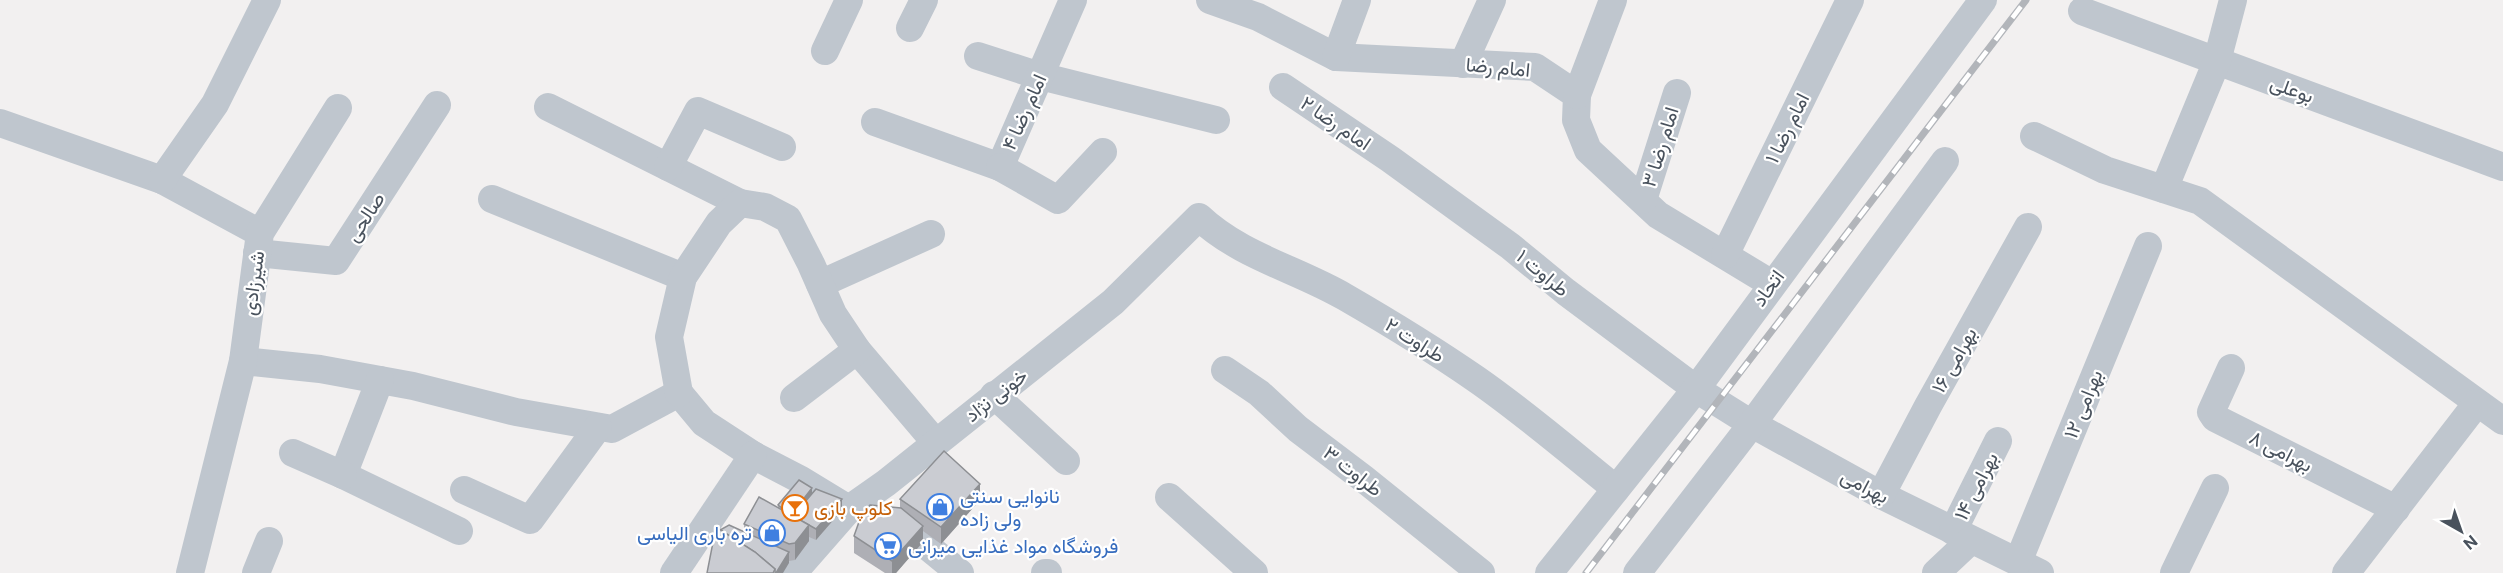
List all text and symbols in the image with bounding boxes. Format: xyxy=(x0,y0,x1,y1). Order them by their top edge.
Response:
street label: امام رضا xyxy=(1465,52,1531,83)
street label: امام رضا ۴ xyxy=(997,70,1052,154)
street label: بوعلی xyxy=(2267,70,2317,109)
street label: امام رضا ۱ xyxy=(1760,89,1815,167)
street label: امام رضا ۲ xyxy=(1296,91,1376,156)
street label: امام رضا ۳ xyxy=(1636,104,1685,190)
street label: صالحی xyxy=(340,188,390,246)
street label: طراوت ۱ xyxy=(1511,244,1574,303)
street label: شیرزادی xyxy=(237,249,270,317)
street label: اتحاد xyxy=(1747,265,1789,311)
street label: طراوت ۲ xyxy=(1380,312,1449,368)
street label: بهرامی ۱۶ xyxy=(1926,323,1983,397)
street label: خونی نژاد xyxy=(960,363,1033,428)
street label: بهرامی ۱۲ xyxy=(2058,366,2109,442)
street label: بهرامی ۸ xyxy=(2245,425,2317,478)
street label: طراوت ۳ xyxy=(1318,440,1387,502)
street label: بهرامی ۱۴ xyxy=(1949,448,2004,524)
street label: بهرامی xyxy=(1836,463,1893,509)
place label: نانوایی سنتی ولی زاده xyxy=(960,484,1060,532)
shop icon: نانوایی سنتی ولی زاده xyxy=(925,492,955,522)
bar icon: کلوپ بازی xyxy=(780,493,810,523)
place label: کلوپ بازی xyxy=(814,496,893,522)
north arrow xyxy=(2431,501,2491,561)
shop icon: تره باری الیاسی xyxy=(757,518,787,548)
place label: تره باری الیاسی xyxy=(637,521,752,546)
supermarket icon: فروشگاه مواد غذایی میرانی xyxy=(873,531,903,561)
text: N xyxy=(2459,531,2481,553)
place label: فروشگاه مواد غذایی میرانی xyxy=(908,534,1118,559)

